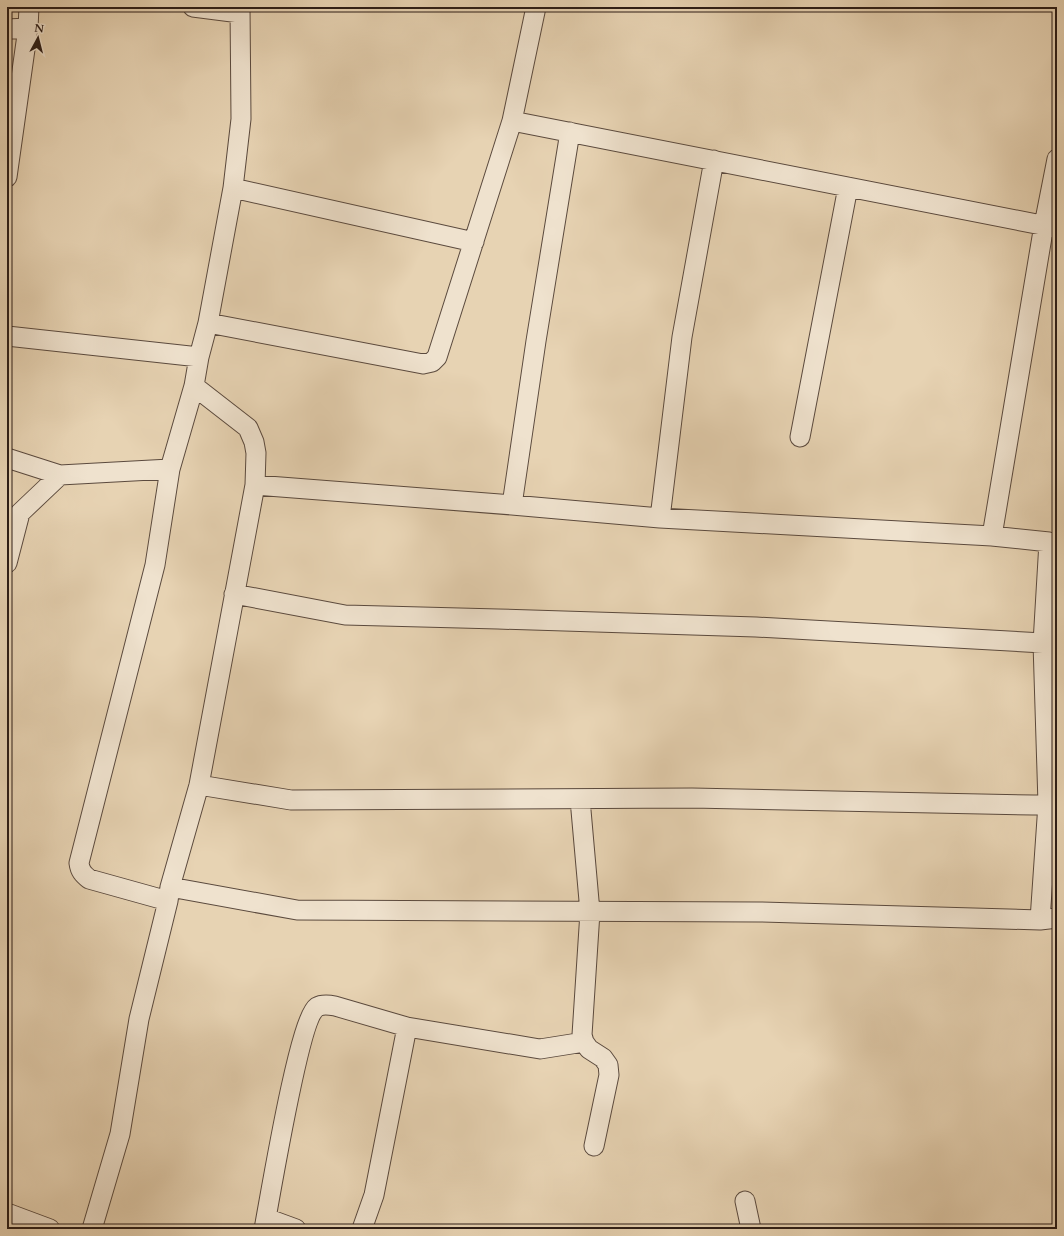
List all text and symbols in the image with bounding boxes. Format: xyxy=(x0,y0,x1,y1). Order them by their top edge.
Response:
north arrow xyxy=(18,18,58,58)
text: N xyxy=(34,21,45,37)

